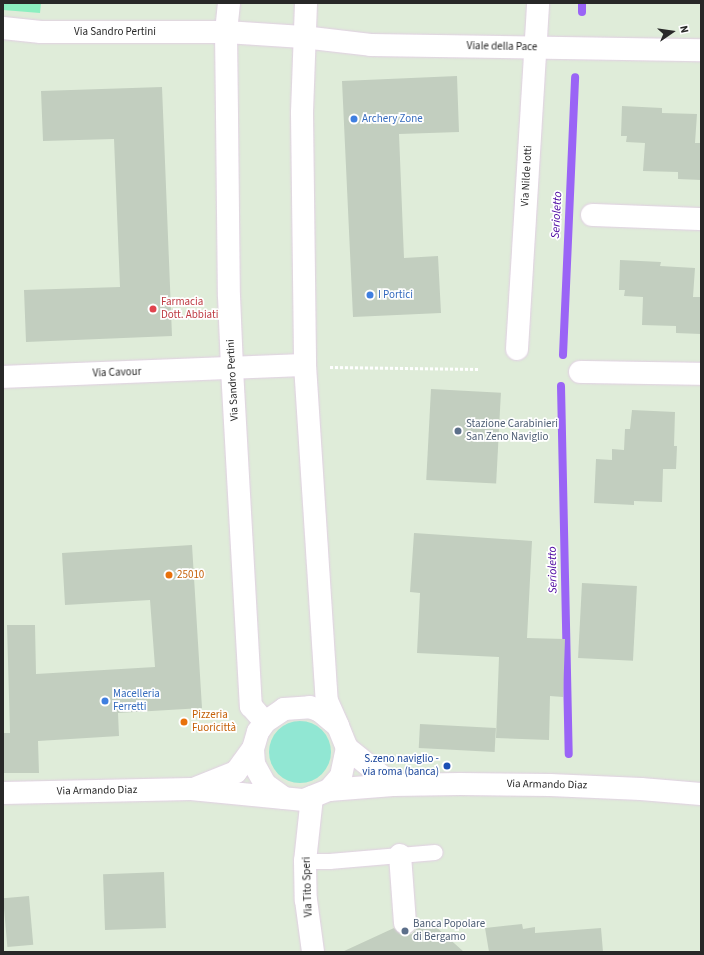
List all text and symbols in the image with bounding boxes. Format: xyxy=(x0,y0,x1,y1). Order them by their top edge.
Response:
north arrow xyxy=(652,12,692,52)
text: N xyxy=(676,24,692,34)
street label: Via Sandro Pertini xyxy=(74,25,156,39)
street label: Viale della Pace xyxy=(466,40,538,54)
place label: Archery Zone xyxy=(362,112,423,126)
marker: Archery Zone xyxy=(349,114,359,124)
street label: Via Nilde Iotti xyxy=(519,145,535,207)
water label: Serioletto xyxy=(549,191,565,239)
place label: I Portici xyxy=(378,288,413,302)
marker: I Portici xyxy=(365,290,375,300)
place label: Farmacia Dott. Abbiati xyxy=(161,296,218,322)
marker: Farmacia Dott. Abbiati xyxy=(148,304,158,314)
street label: Via Sandro Pertini xyxy=(224,339,242,421)
street label: Via Cavour xyxy=(92,366,142,380)
place label: Stazione Carabinieri San Zeno Naviglio xyxy=(466,418,558,444)
marker: Stazione Carabinieri San Zeno Naviglio xyxy=(453,426,463,436)
water label: Serioletto xyxy=(545,546,561,594)
place label: 25010 xyxy=(177,568,204,582)
marker: 25010 xyxy=(164,570,174,580)
place label: Macelleria Ferretti xyxy=(113,688,160,714)
marker: Macelleria Ferretti xyxy=(100,696,110,706)
place label: Pizzeria Fuoricittà xyxy=(192,709,236,735)
marker: Pizzeria Fuoricittà xyxy=(179,717,189,727)
place label: S.zeno naviglio - via roma (banca) xyxy=(362,753,439,779)
marker: S.zeno naviglio - via roma (banca) xyxy=(442,761,452,771)
street label: Via Armando Diaz xyxy=(507,778,587,792)
street label: Via Armando Diaz xyxy=(57,784,137,798)
street label: Via Tito Speri xyxy=(300,857,316,917)
place label: Banca Popolare di Bergamo xyxy=(413,918,485,944)
marker: Banca Popolare di Bergamo xyxy=(400,926,410,936)

